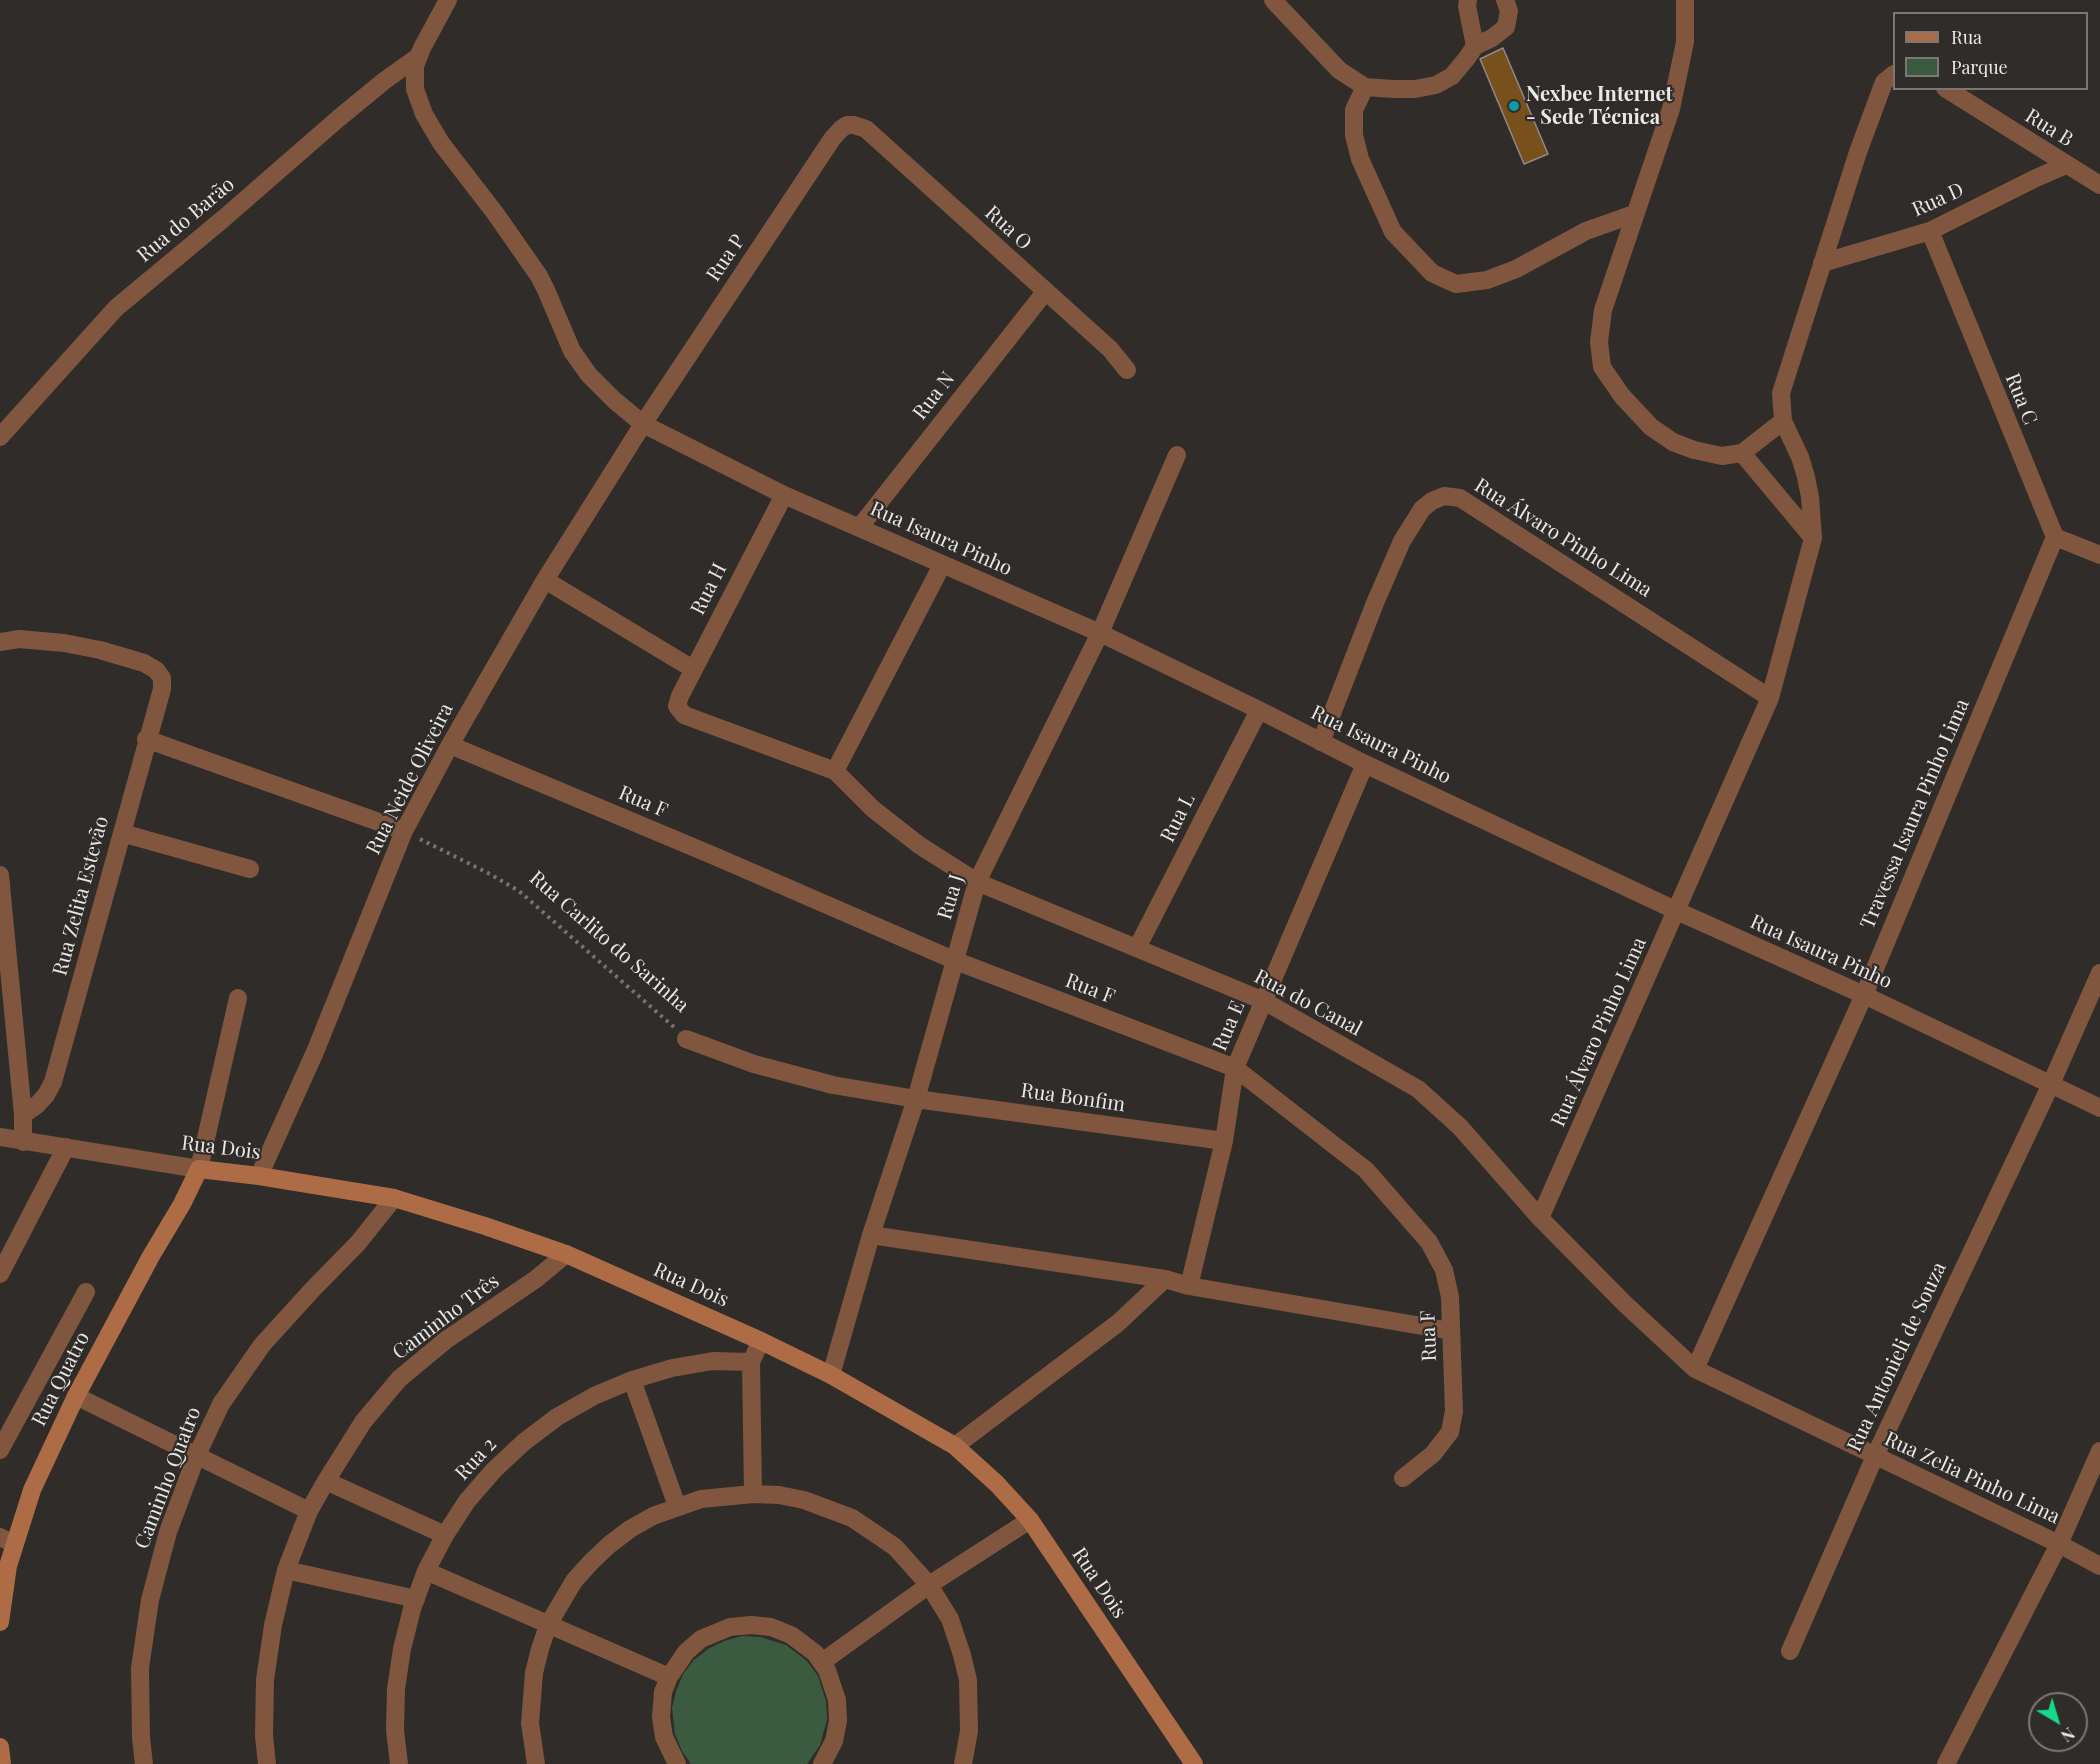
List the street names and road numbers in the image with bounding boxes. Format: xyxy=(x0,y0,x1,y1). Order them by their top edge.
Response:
street label: Rua B xyxy=(2021,104,2077,152)
street label: Rua do Barão xyxy=(133,172,239,268)
street label: Rua D xyxy=(1908,178,1968,222)
street label: Rua O xyxy=(980,201,1036,255)
street label: Rua P xyxy=(702,230,750,286)
street label: Rua N xyxy=(908,367,960,425)
street label: Rua C xyxy=(2000,370,2042,428)
street label: Rua Álvaro Pinho Lima xyxy=(1470,474,1656,602)
street label: Rua Isaura Pinho xyxy=(866,497,1016,581)
street label: Rua H xyxy=(686,559,732,619)
street label: Travessa Isaura Pinho Lima xyxy=(1856,695,1974,933)
street label: Rua Neide Oliveira xyxy=(361,699,459,859)
street label: Rua Isaura Pinho xyxy=(1307,701,1455,789)
street label: Rua F xyxy=(615,781,671,823)
street label: Rua L xyxy=(1156,790,1200,846)
street label: Rua Zelita Estevão xyxy=(48,814,114,978)
street label: Rua Carlito do Sarinha xyxy=(524,866,694,1018)
street label: Rua J xyxy=(933,871,969,923)
street label: Rua Isaura Pinho xyxy=(1746,910,1896,994)
street label: Rua Álvaro Pinho Lima xyxy=(1546,934,1652,1130)
street label: Rua do Canal xyxy=(1250,965,1366,1041)
street label: Rua F xyxy=(1062,969,1118,1009)
street label: Rua E xyxy=(1208,998,1250,1054)
street label: Rua Bonfim xyxy=(1019,1079,1127,1117)
street label: Rua Dois xyxy=(180,1131,262,1165)
street label: Rua Dois xyxy=(650,1258,732,1312)
street label: Rua Antonieli de Souza xyxy=(1843,1259,1951,1455)
street label: Caminho Três xyxy=(388,1269,504,1365)
street label: Rua F xyxy=(1416,1310,1442,1362)
street label: Rua Quatro xyxy=(27,1328,95,1430)
street label: Caminho Quatro xyxy=(130,1404,206,1552)
street label: Rua Zelia Pinho Lima xyxy=(1881,1427,2063,1529)
street label: Rua 2 xyxy=(450,1433,502,1485)
street label: Rua Dois xyxy=(1067,1543,1131,1623)

